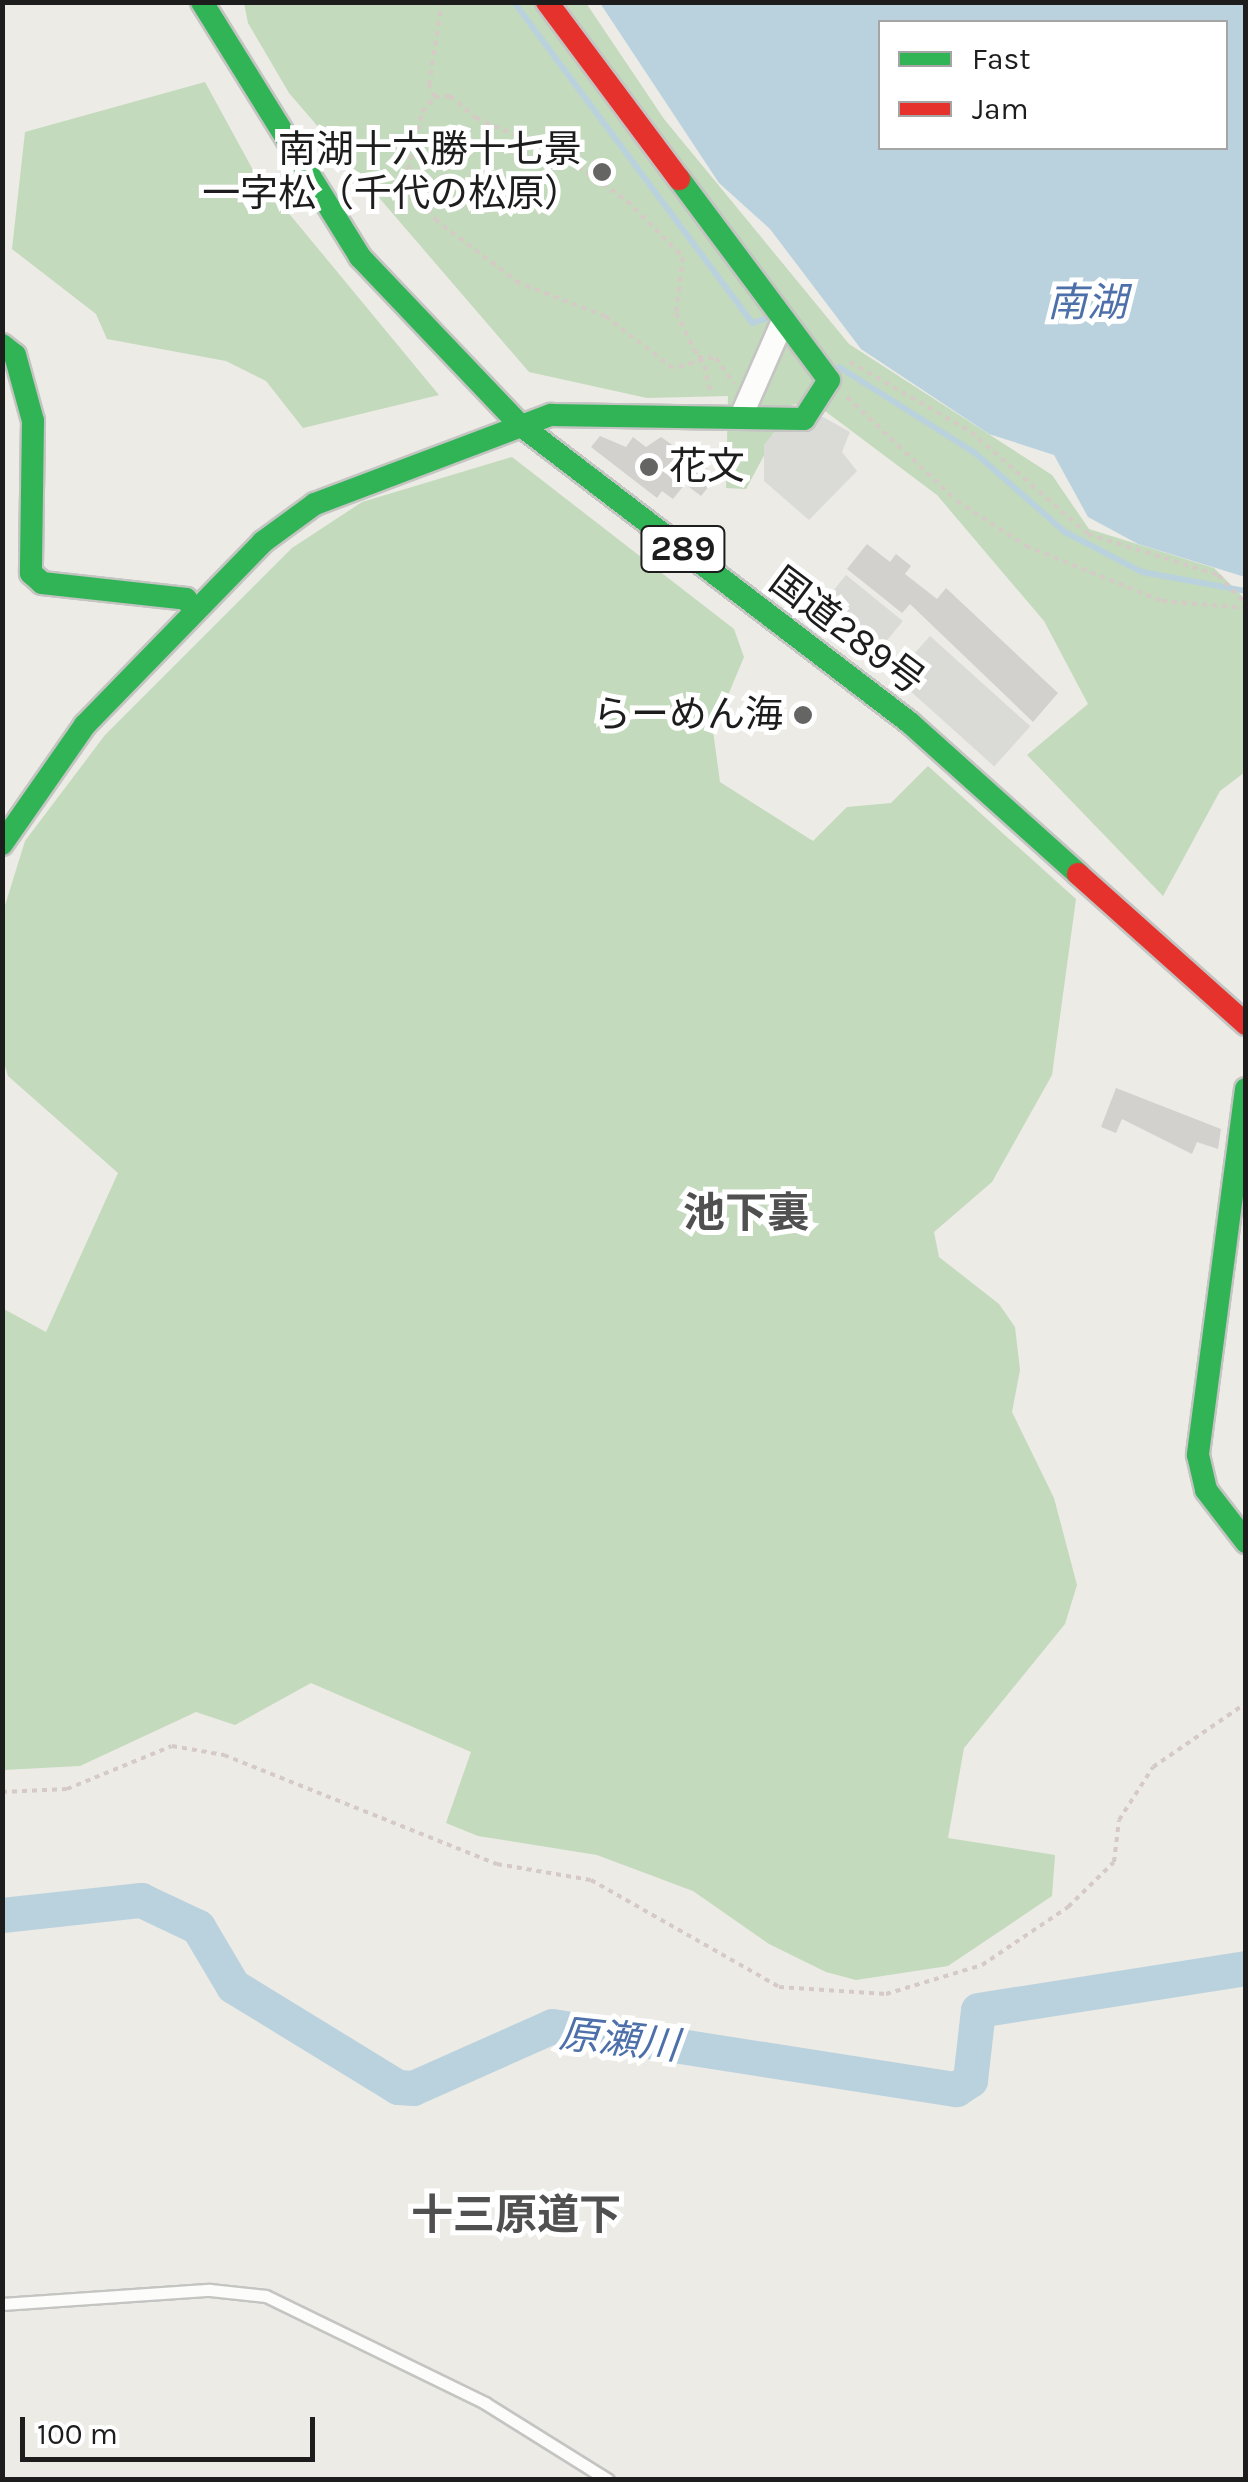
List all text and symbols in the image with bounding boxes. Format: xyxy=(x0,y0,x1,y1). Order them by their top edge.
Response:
legend xyxy=(878,20,1228,150)
text: Fast xyxy=(972,41,1031,77)
text: Jam xyxy=(972,91,1029,127)
place label: 南湖十六勝十七景 一字松（千代の松原） xyxy=(202,127,582,216)
marker: 南湖十六勝十七景 一字松（千代の松原） xyxy=(591,161,613,183)
water label: 南湖 xyxy=(1047,279,1127,327)
place label: 花文 xyxy=(669,444,745,490)
marker: 花文 xyxy=(638,456,660,478)
road number: 289 xyxy=(638,519,728,579)
street label: 国道289号 xyxy=(761,558,933,704)
place label: らーめん海 xyxy=(593,692,783,738)
marker: らーめん海 xyxy=(792,704,814,726)
district label: 池下裏 xyxy=(683,1188,809,1238)
water label: 原瀬川 xyxy=(557,2010,681,2070)
district label: 十三原道下 xyxy=(411,2190,621,2240)
scale bar xyxy=(25,2397,320,2459)
text: 100 m xyxy=(37,2416,118,2452)

